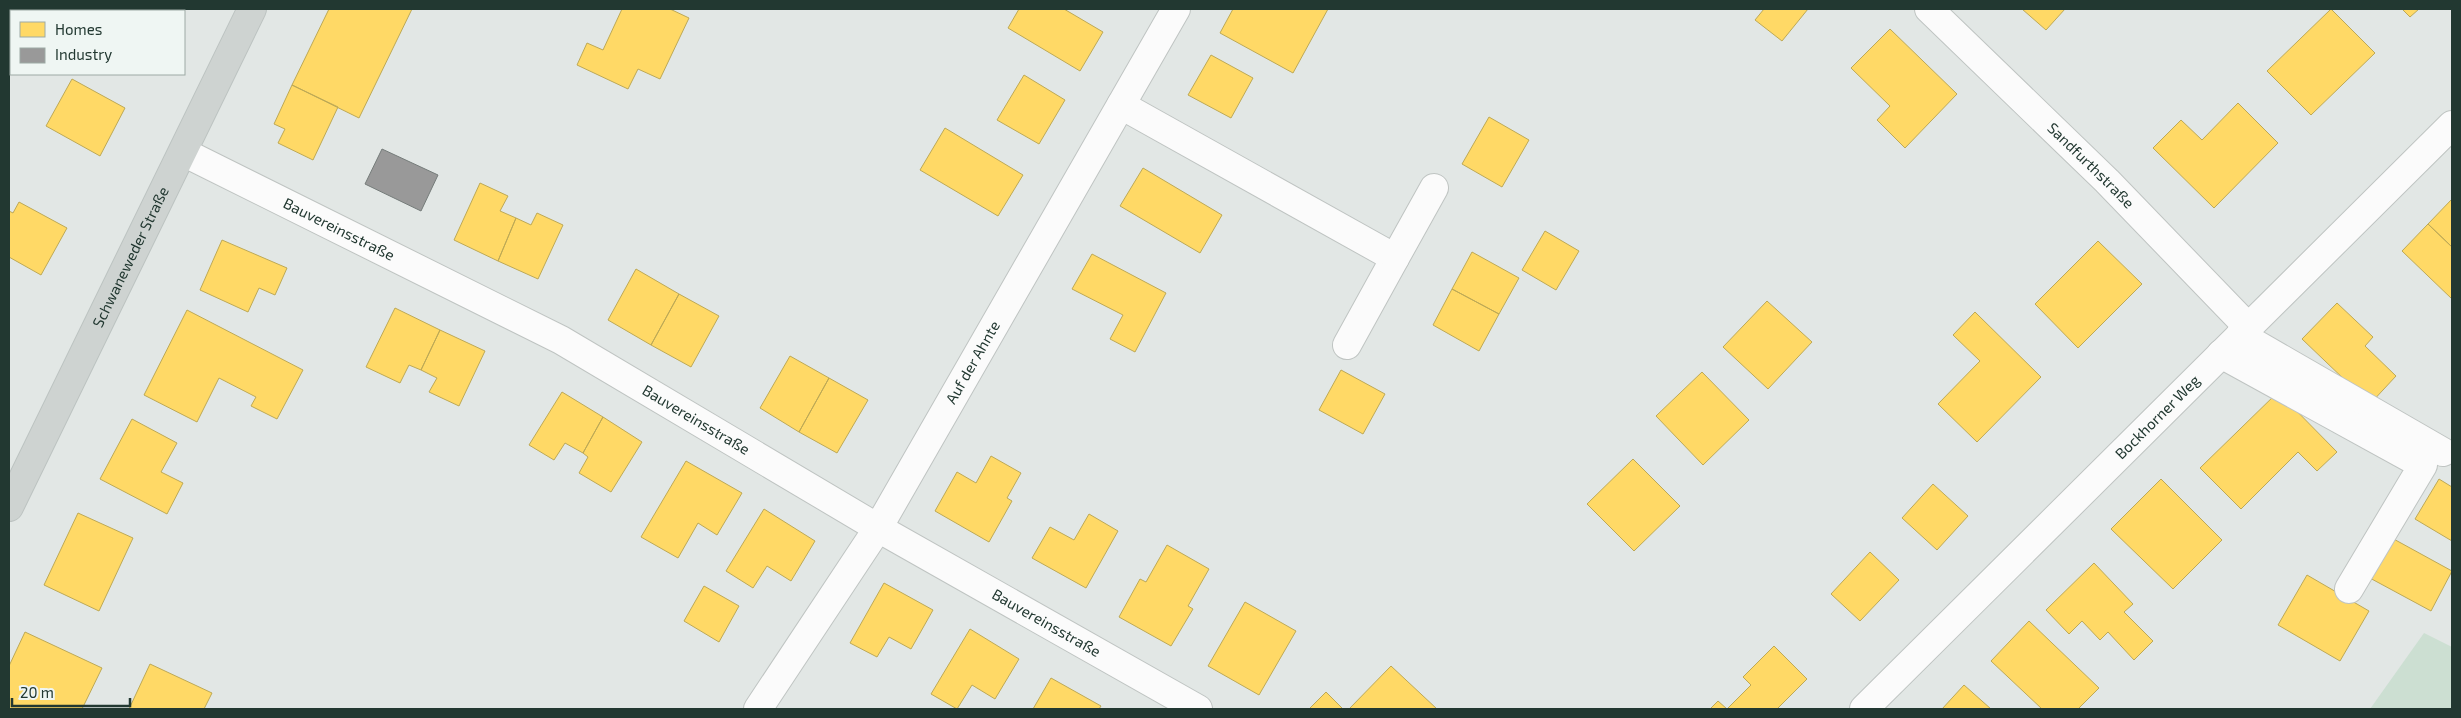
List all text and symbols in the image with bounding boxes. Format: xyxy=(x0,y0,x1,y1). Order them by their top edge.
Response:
legend xyxy=(10,10,185,75)
text: Homes xyxy=(55,20,102,38)
text: Industry xyxy=(55,45,112,63)
street label: Sandfurthstraße xyxy=(2044,118,2138,212)
street label: Schwaneweder Straße xyxy=(88,183,172,330)
street label: Bauvereinsstraße xyxy=(281,193,398,264)
street label: Auf der Ahnte xyxy=(941,317,1003,407)
street label: Bockhorner Weg xyxy=(2111,370,2204,462)
street label: Bauvereinsstraße xyxy=(639,380,753,458)
street label: Bauvereinsstraße xyxy=(989,584,1104,660)
scale bar xyxy=(12,676,130,708)
text: 20 m xyxy=(20,683,54,701)

